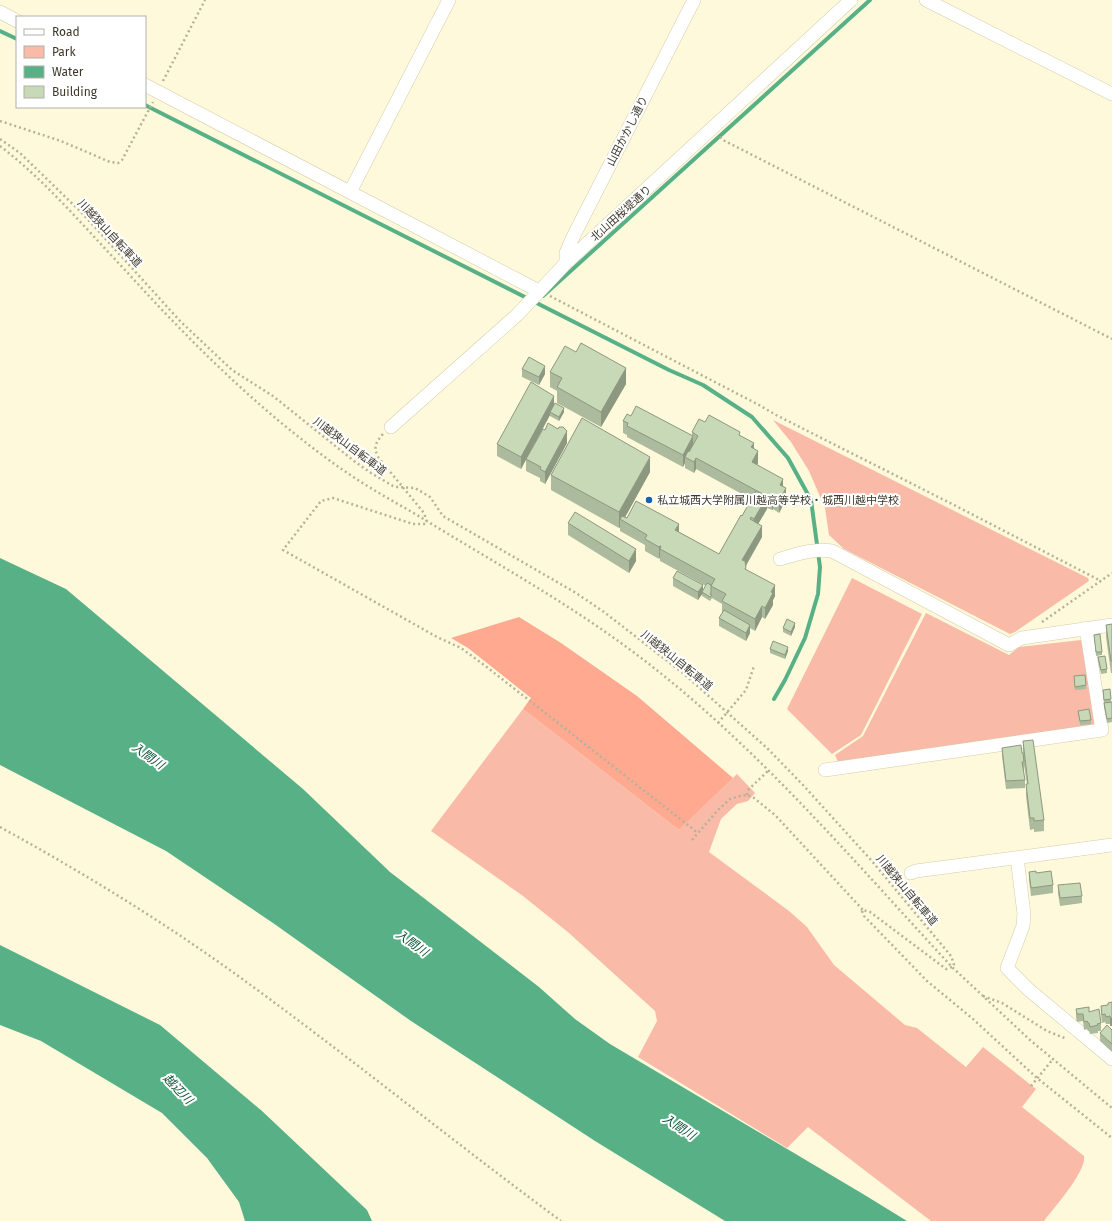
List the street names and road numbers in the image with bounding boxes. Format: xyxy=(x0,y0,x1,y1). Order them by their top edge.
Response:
street label: 山田かかし通り xyxy=(604,94,651,168)
street label: 北山田桜堤通り xyxy=(588,183,654,244)
street label: 川越狭山自転車道 xyxy=(75,197,144,270)
street label: 川越狭山自転車道 xyxy=(311,415,389,478)
street label: 川越狭山自転車道 xyxy=(638,628,715,693)
street label: 川越狭山自転車道 xyxy=(873,852,940,928)

